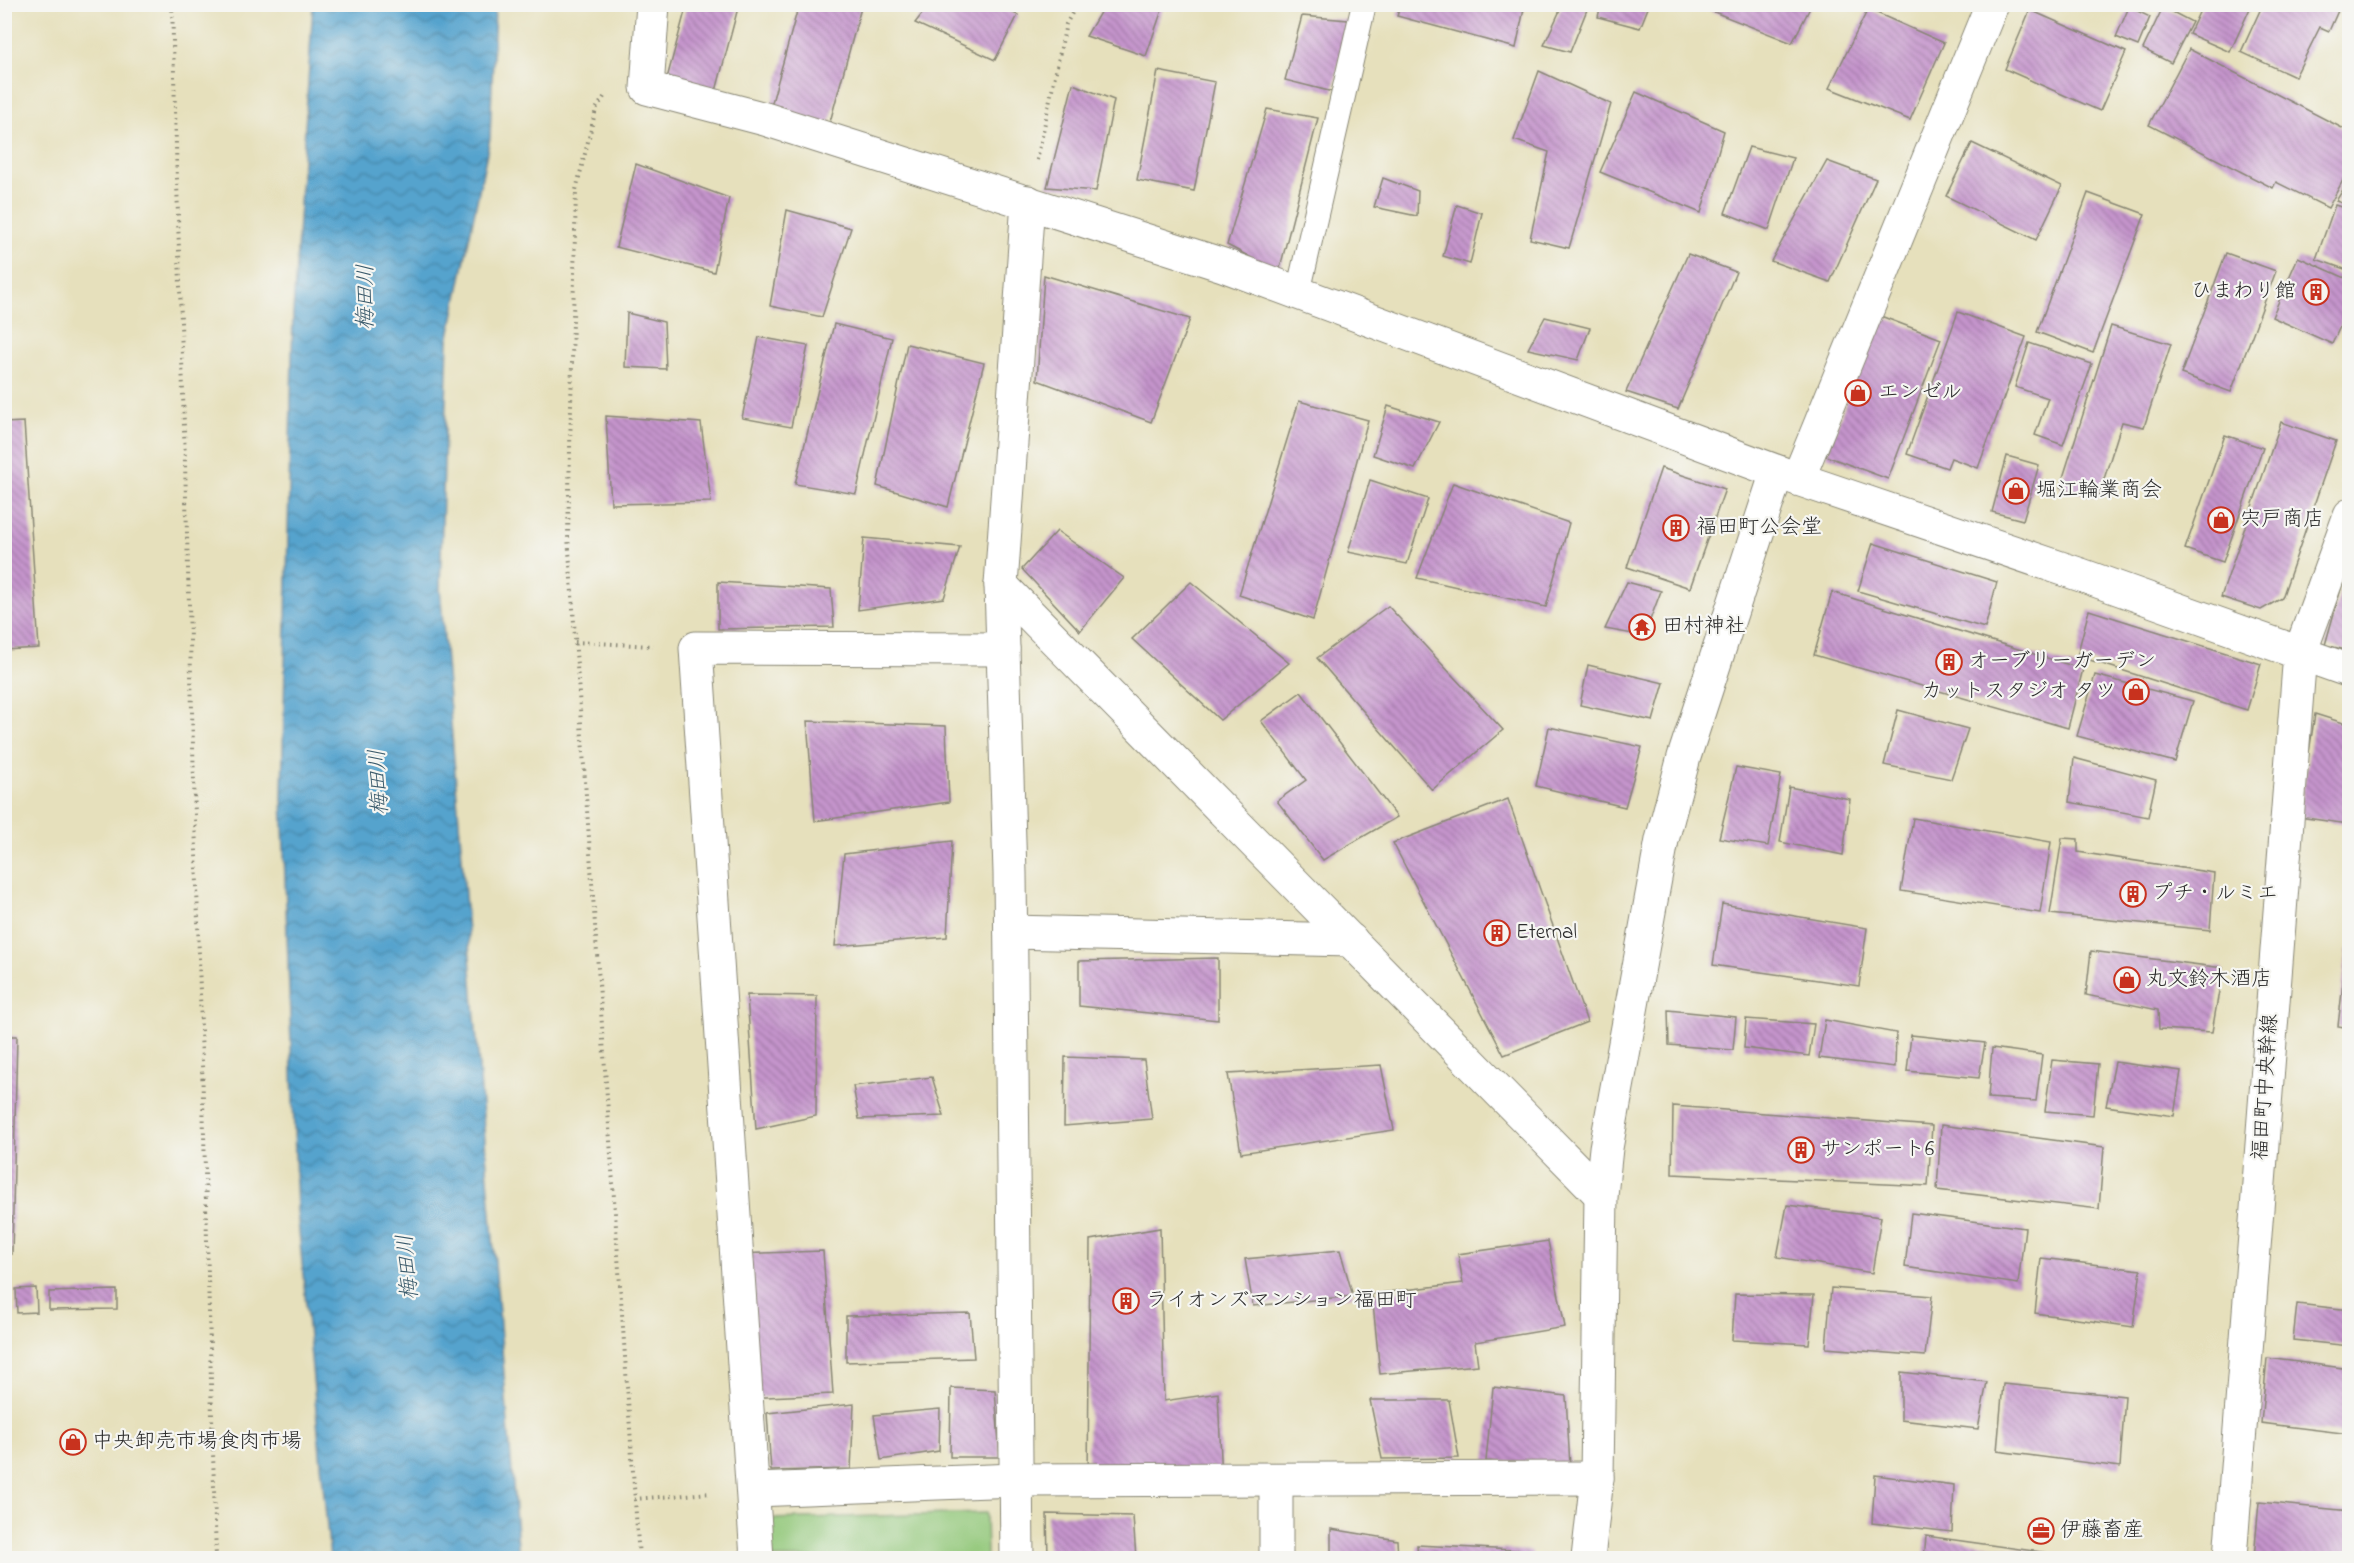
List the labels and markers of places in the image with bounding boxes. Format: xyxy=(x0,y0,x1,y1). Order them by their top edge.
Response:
place label: ひまわり館 xyxy=(2191,277,2296,307)
building icon: ひまわり館 xyxy=(2301,277,2331,307)
shop icon: エンゼル xyxy=(1843,378,1873,408)
place label: エンゼル xyxy=(1878,378,1962,408)
shop icon: 堀江輪業商会 xyxy=(2001,476,2031,506)
place label: 堀江輪業商会 xyxy=(2036,476,2162,506)
shop icon: 宍戸商店 xyxy=(2206,505,2236,535)
place label: 宍戸商店 xyxy=(2240,505,2324,535)
building icon: 福田町公会堂 xyxy=(1661,513,1691,543)
place label: 福田町公会堂 xyxy=(1696,513,1822,543)
temple icon: 田村神社 xyxy=(1627,612,1657,642)
place label: 田村神社 xyxy=(1662,612,1746,642)
building icon: オーブリーガーデン xyxy=(1934,647,1964,677)
place label: オーブリーガーデン xyxy=(1968,647,2156,677)
place label: カットスタジオ タツ xyxy=(1921,677,2116,707)
shop icon: カットスタジオ タツ xyxy=(2121,677,2151,707)
building icon: プチ・ルミエ xyxy=(2118,879,2148,909)
place label: プチ・ルミエ xyxy=(2152,879,2278,909)
building icon: Eternal xyxy=(1482,918,1512,948)
place label: Eternal xyxy=(1516,918,1577,948)
shop icon: 丸文鈴木酒店 xyxy=(2112,965,2142,995)
place label: 丸文鈴木酒店 xyxy=(2146,965,2272,995)
building icon: サンポート6 xyxy=(1786,1135,1816,1165)
place label: サンポート6 xyxy=(1820,1135,1934,1165)
building icon: ライオンズマンション福田町 xyxy=(1111,1286,1141,1316)
place label: ライオンズマンション福田町 xyxy=(1146,1286,1416,1316)
shop icon: 中央卸売市場食肉市場 xyxy=(58,1427,88,1457)
place label: 中央卸売市場食肉市場 xyxy=(92,1427,302,1457)
office icon: 伊藤畜産 xyxy=(2026,1516,2056,1546)
place label: 伊藤畜産 xyxy=(2060,1516,2144,1546)

